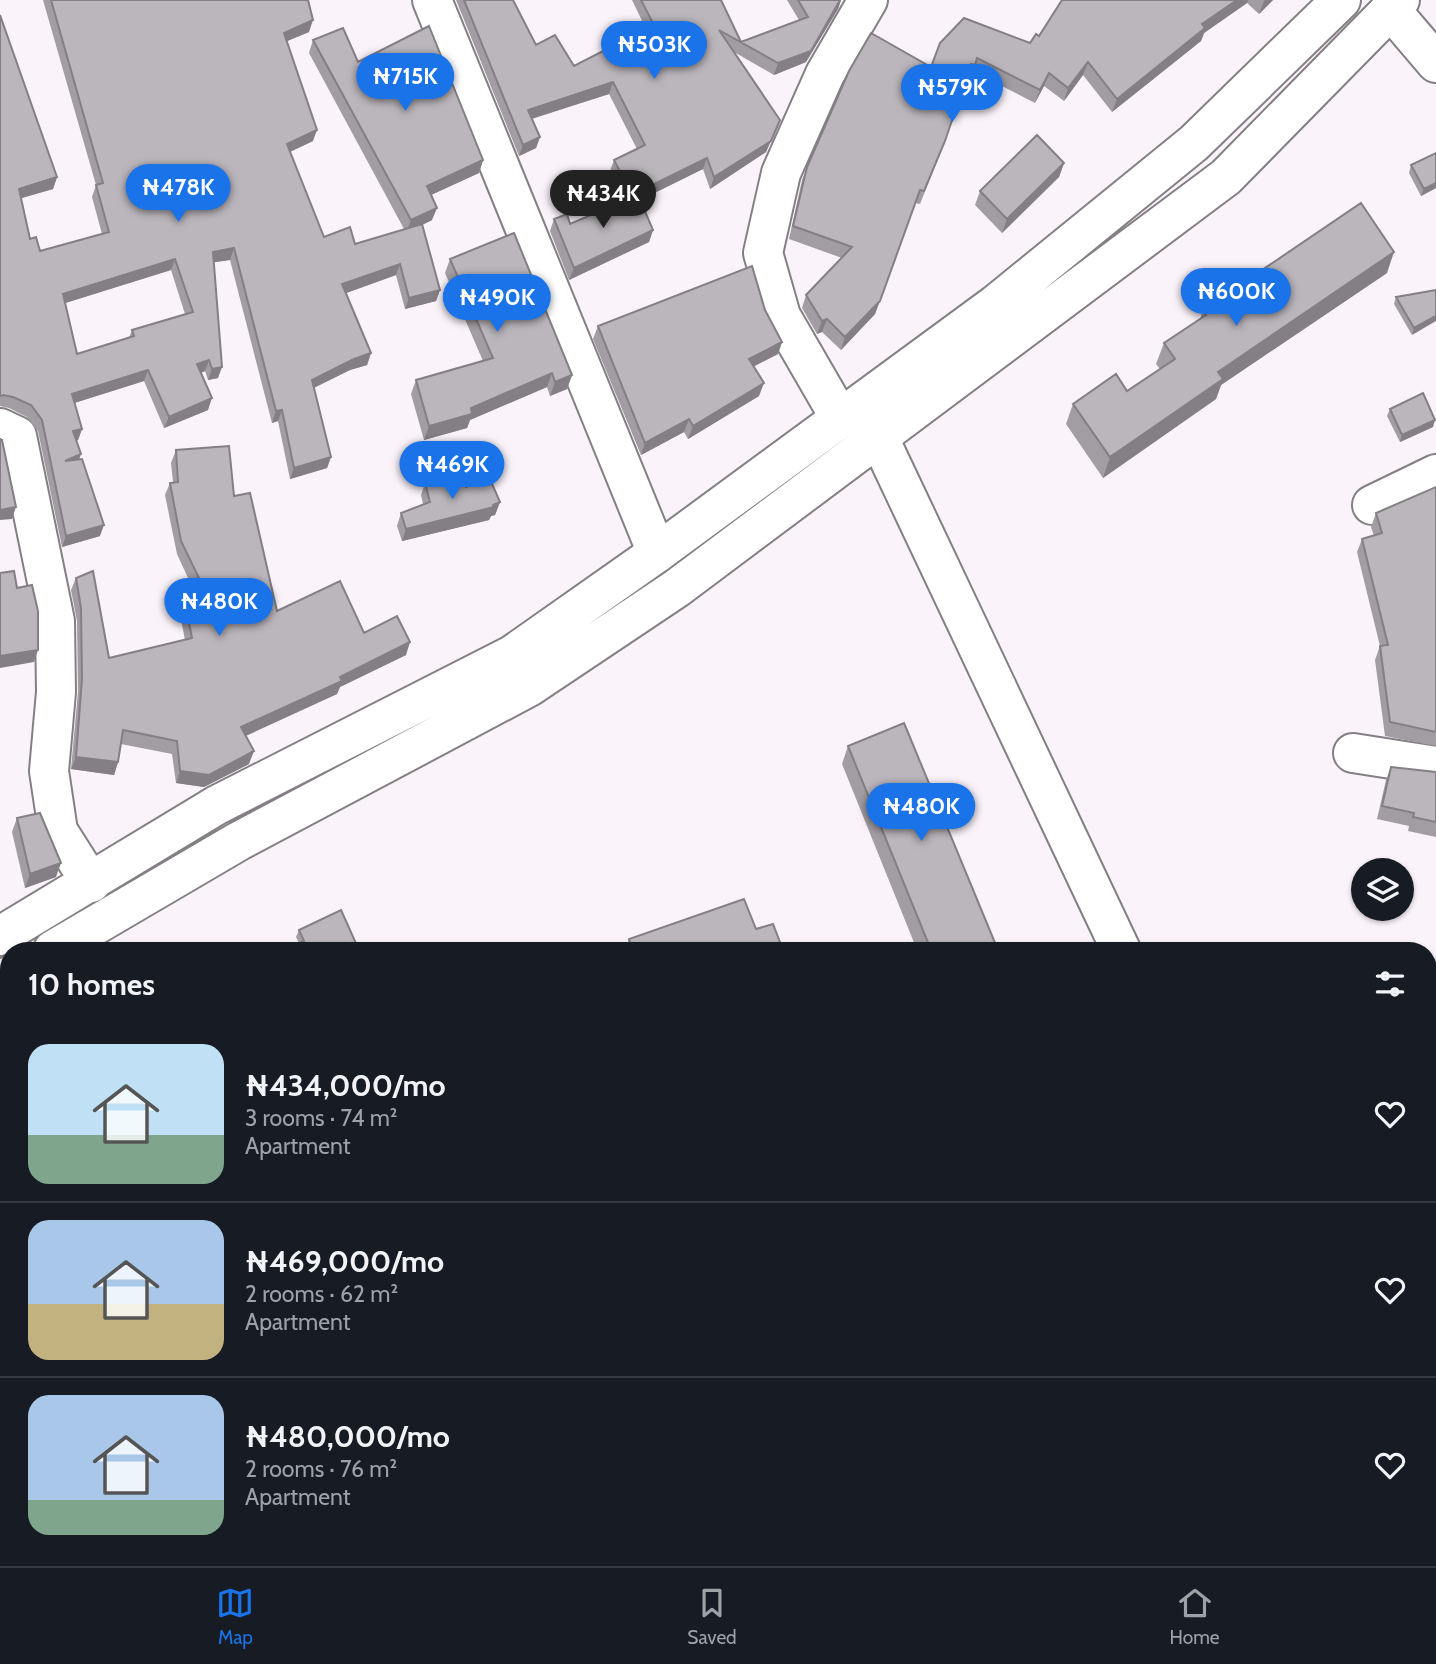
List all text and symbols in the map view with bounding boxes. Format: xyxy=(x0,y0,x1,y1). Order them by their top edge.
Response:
pin: ₦503K xyxy=(605,22,703,81)
text: ₦503K xyxy=(617,30,691,58)
pin: ₦715K xyxy=(356,54,454,113)
text: ₦715K xyxy=(372,62,438,90)
pin: ₦579K xyxy=(903,64,1001,124)
text: ₦579K xyxy=(917,73,987,101)
pin: ₦478K xyxy=(129,164,227,224)
pin: ₦434K xyxy=(554,170,652,230)
text: ₦478K xyxy=(142,173,214,201)
text: ₦434K xyxy=(566,179,640,207)
pin: ₦600K xyxy=(1187,268,1285,328)
pin: ₦490K xyxy=(448,274,546,334)
text: ₦600K xyxy=(1197,277,1275,305)
text: ₦490K xyxy=(459,283,535,311)
pin: ₦469K xyxy=(403,442,501,501)
text: ₦469K xyxy=(415,450,489,478)
pin: ₦480K xyxy=(170,578,268,638)
text: ₦480K xyxy=(180,587,258,615)
pin: ₦480K xyxy=(872,784,970,843)
text: ₦480K xyxy=(882,792,960,820)
map controls xyxy=(1351,858,1414,921)
button: layers xyxy=(1351,858,1414,921)
icon: filters xyxy=(1371,965,1409,1003)
text: 10 homes xyxy=(28,966,155,1003)
text: ₦434,000/mo xyxy=(245,1067,446,1104)
icon: home xyxy=(84,1072,168,1156)
icon: heart xyxy=(1371,1095,1409,1133)
text: 3 rooms · 74 m² xyxy=(245,1104,397,1132)
text: Apartment xyxy=(245,1132,350,1160)
text: ₦469,000/mo xyxy=(245,1243,444,1280)
icon: home xyxy=(84,1248,168,1332)
icon: heart xyxy=(1371,1271,1409,1309)
text: 2 rooms · 62 m² xyxy=(245,1280,398,1308)
text: Apartment xyxy=(245,1308,350,1336)
text: ₦480,000/mo xyxy=(245,1418,450,1455)
icon: home xyxy=(84,1423,168,1507)
icon: heart xyxy=(1371,1446,1409,1484)
text: 2 rooms · 76 m² xyxy=(245,1455,397,1483)
text: Apartment xyxy=(245,1483,350,1511)
tab: Map xyxy=(216,1584,254,1649)
tab: Saved xyxy=(687,1584,737,1649)
tab: Home xyxy=(1170,1584,1220,1649)

